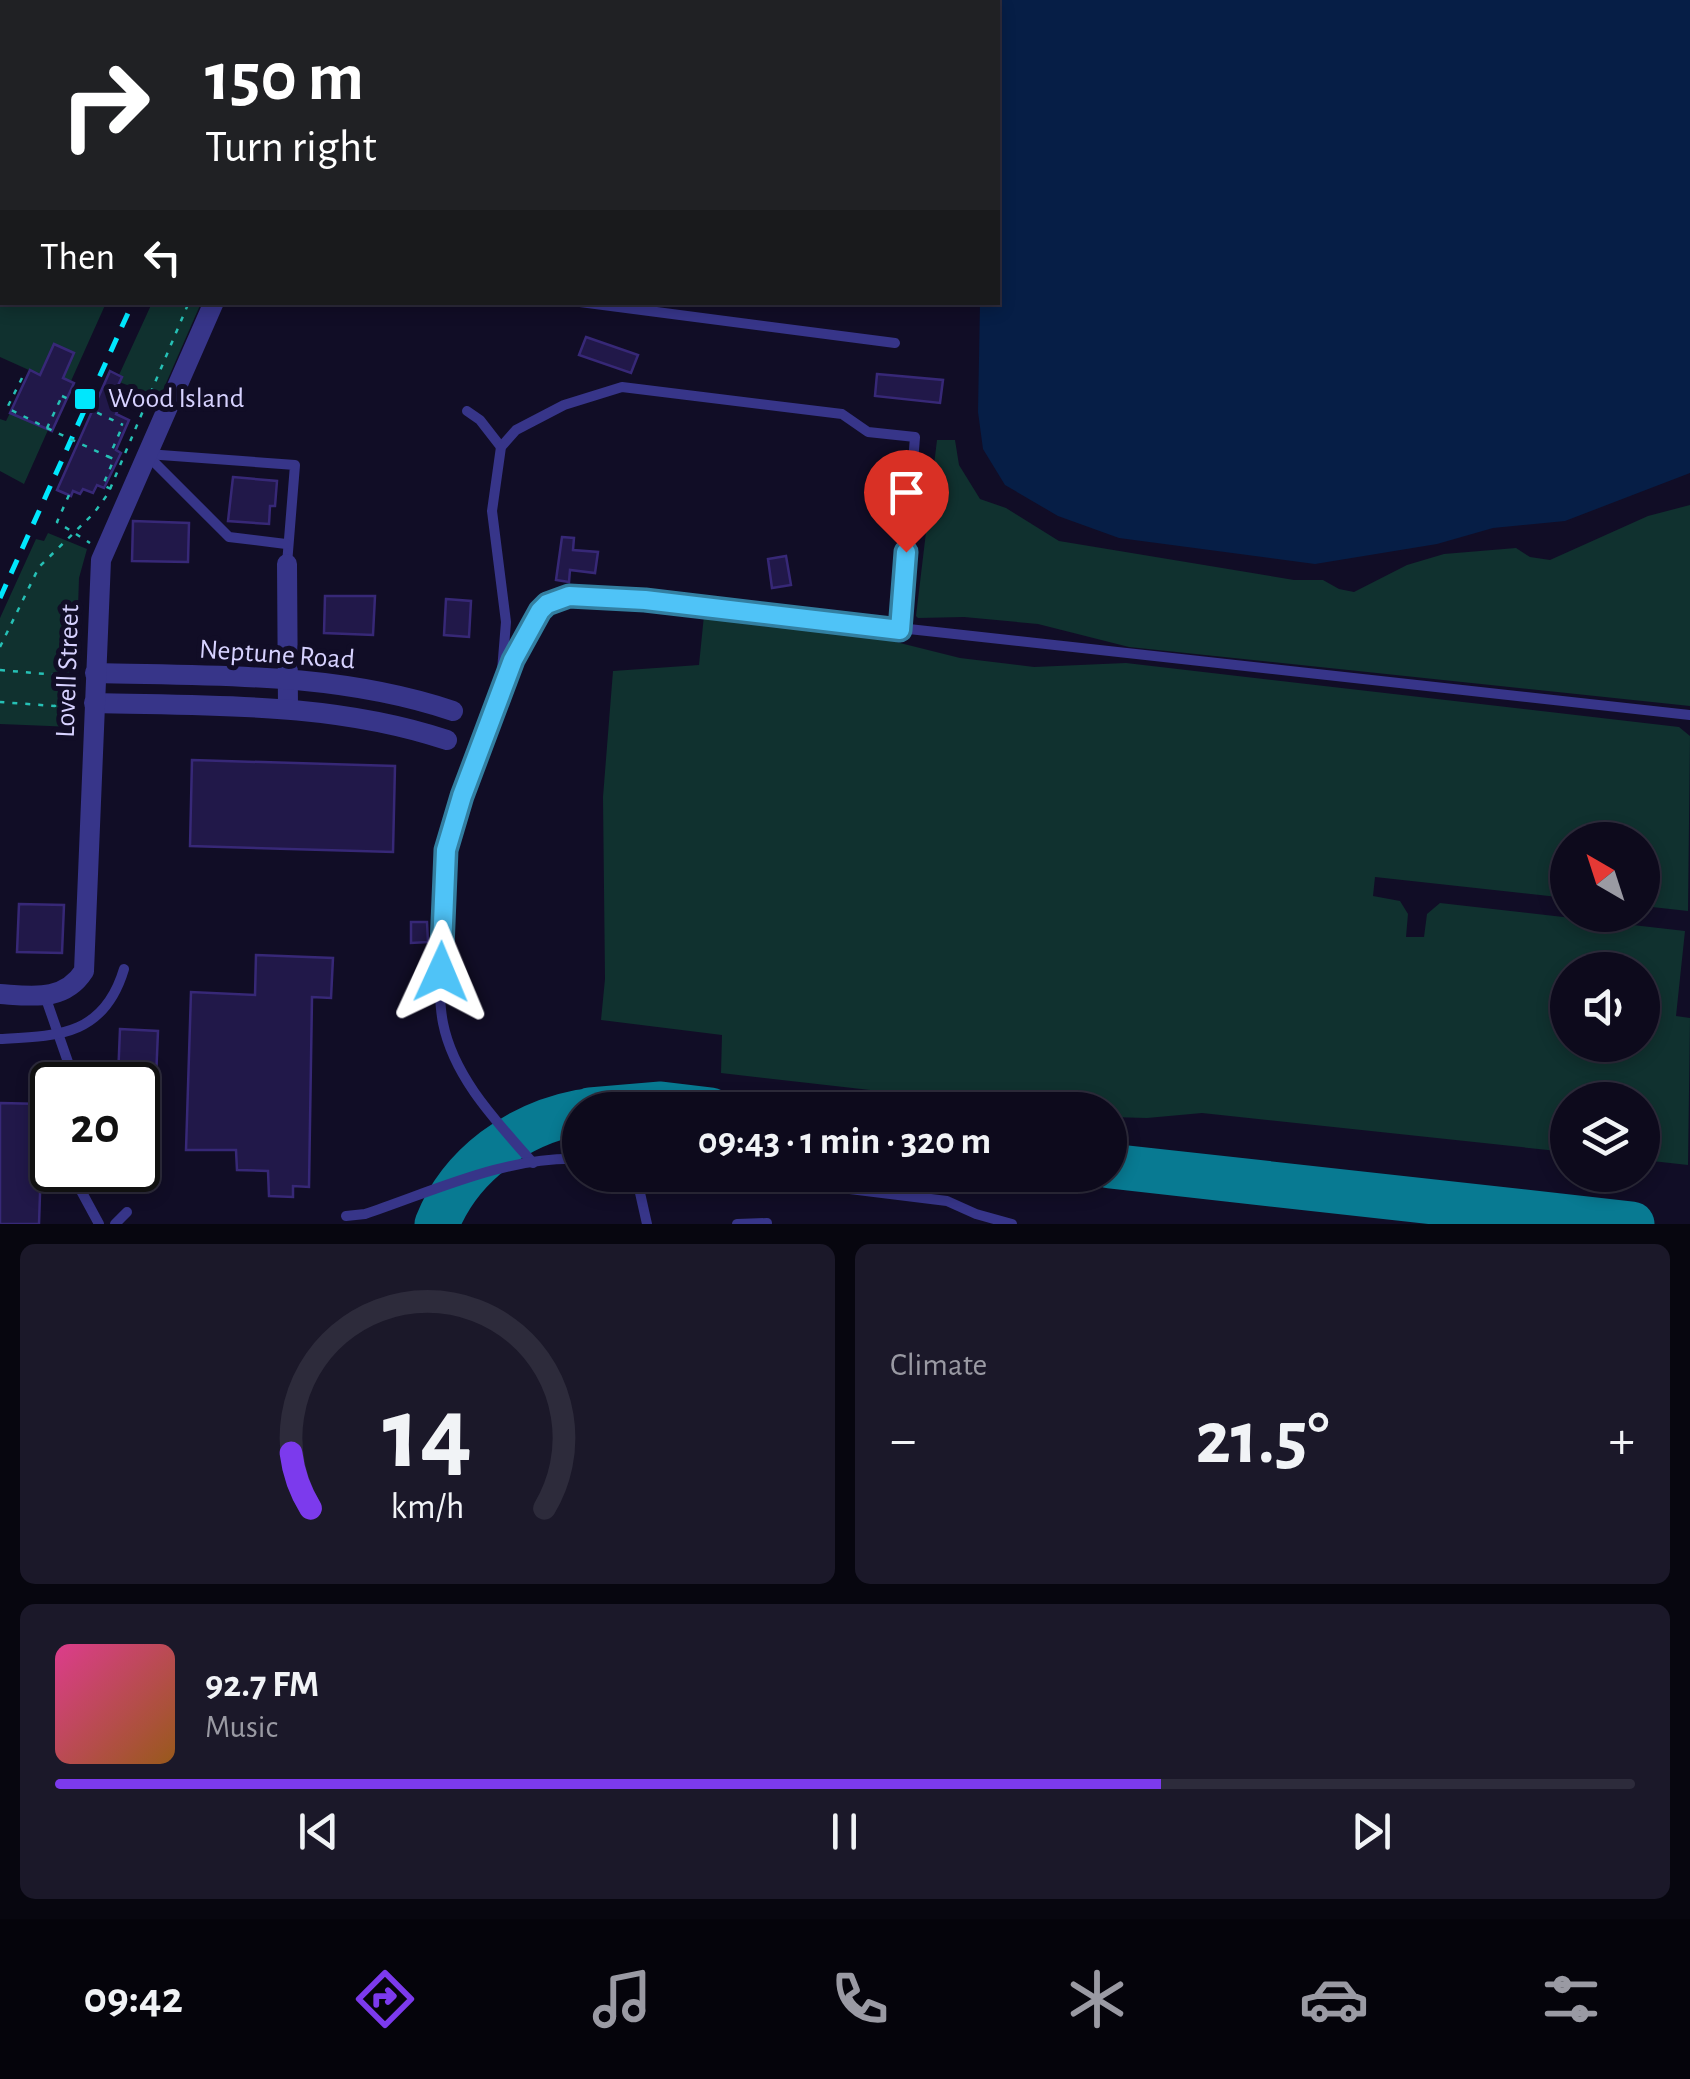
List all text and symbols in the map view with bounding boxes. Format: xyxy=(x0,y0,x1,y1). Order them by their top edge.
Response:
icon: right xyxy=(40,40,170,170)
text: 150 m xyxy=(205,43,364,113)
text: Turn right xyxy=(205,125,377,170)
icon: left xyxy=(135,230,190,285)
text: Then xyxy=(40,239,115,277)
place label: Wood Island xyxy=(108,385,244,413)
marker: Wood Island xyxy=(72,386,98,412)
pin xyxy=(864,450,949,553)
icon: arrive xyxy=(879,465,934,520)
street label: Lovell Street xyxy=(52,604,84,738)
street label: Neptune Road xyxy=(198,636,356,674)
north arrow xyxy=(1550,822,1660,932)
map controls xyxy=(1550,822,1660,1192)
position arrow xyxy=(389,920,493,1024)
button: sound xyxy=(1550,952,1660,1062)
speed limit sign: 20 xyxy=(30,1062,160,1192)
button: layers xyxy=(1550,1082,1660,1192)
text: 09:43 · 1 min · 320 m xyxy=(698,1123,991,1161)
text: Climate xyxy=(890,1349,987,1381)
text: 14 xyxy=(383,1383,472,1487)
text: 21.5° xyxy=(1196,1402,1329,1477)
text: − xyxy=(890,1413,916,1468)
text: + xyxy=(1609,1413,1635,1468)
text: km/h xyxy=(391,1489,464,1525)
text: 92.7 FM xyxy=(205,1666,319,1704)
text: Music xyxy=(205,1711,278,1743)
icon: previous xyxy=(291,1804,346,1859)
icon: pause xyxy=(817,1804,872,1859)
icon: next xyxy=(1344,1804,1399,1859)
icon: directions xyxy=(350,1964,420,2034)
icon: music xyxy=(587,1964,657,2034)
icon: phone xyxy=(825,1964,895,2034)
icon: climate xyxy=(1062,1964,1132,2034)
icon: car xyxy=(1299,1964,1369,2034)
icon: filters xyxy=(1536,1964,1606,2034)
text: 09:42 xyxy=(84,1976,183,2021)

